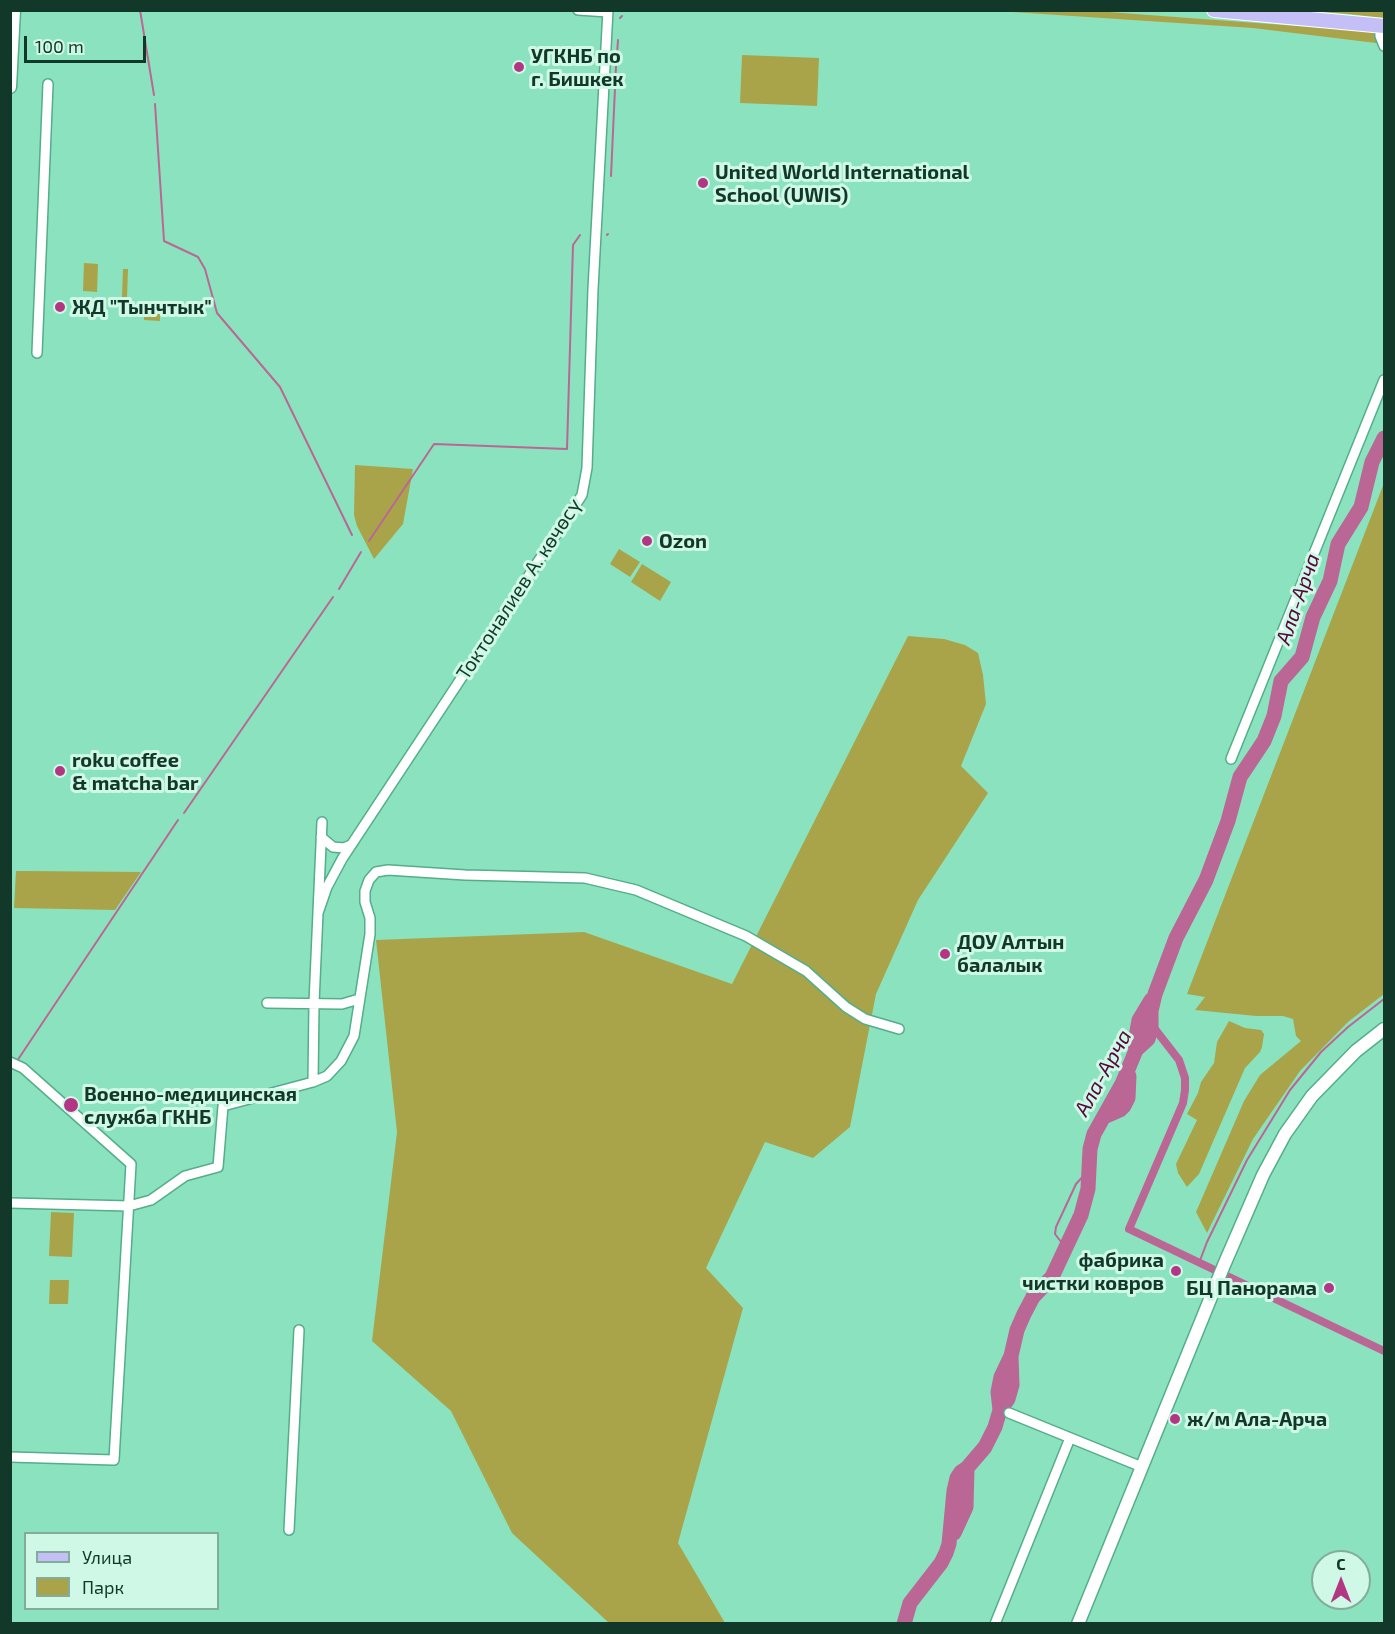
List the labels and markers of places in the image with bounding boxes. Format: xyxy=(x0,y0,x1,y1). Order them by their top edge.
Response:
place label: УГКНБ по г. Бишкек xyxy=(531,44,623,91)
marker: УГКНБ по г. Бишкек xyxy=(512,60,526,74)
place label: United World International School (UWIS) xyxy=(715,160,969,207)
marker: United World International School (UWIS) xyxy=(696,176,710,190)
place label: ЖД "Тынчтык" xyxy=(72,295,212,319)
marker: ЖД "Тынчтык" xyxy=(53,300,67,314)
place label: Ozon xyxy=(659,529,707,553)
marker: Ozon xyxy=(640,534,654,548)
place label: roku coffee & matcha bar xyxy=(72,748,199,795)
marker: roku coffee & matcha bar xyxy=(53,764,67,778)
place label: ДОУ Алтын балалык xyxy=(957,930,1064,977)
marker: ДОУ Алтын балалык xyxy=(938,947,952,961)
place label: Военно-медицинская служба ГКНБ xyxy=(84,1082,297,1129)
marker: Военно-медицинская служба ГКНБ xyxy=(62,1096,80,1114)
place label: фабрика чистки ковров xyxy=(1022,1248,1164,1295)
marker: фабрика чистки ковров xyxy=(1169,1264,1183,1278)
place label: БЦ Панорама xyxy=(1186,1276,1317,1300)
marker: БЦ Панорама xyxy=(1322,1281,1336,1295)
place label: ж/м Ала-Арча xyxy=(1187,1407,1327,1431)
marker: ж/м Ала-Арча xyxy=(1168,1412,1182,1426)

